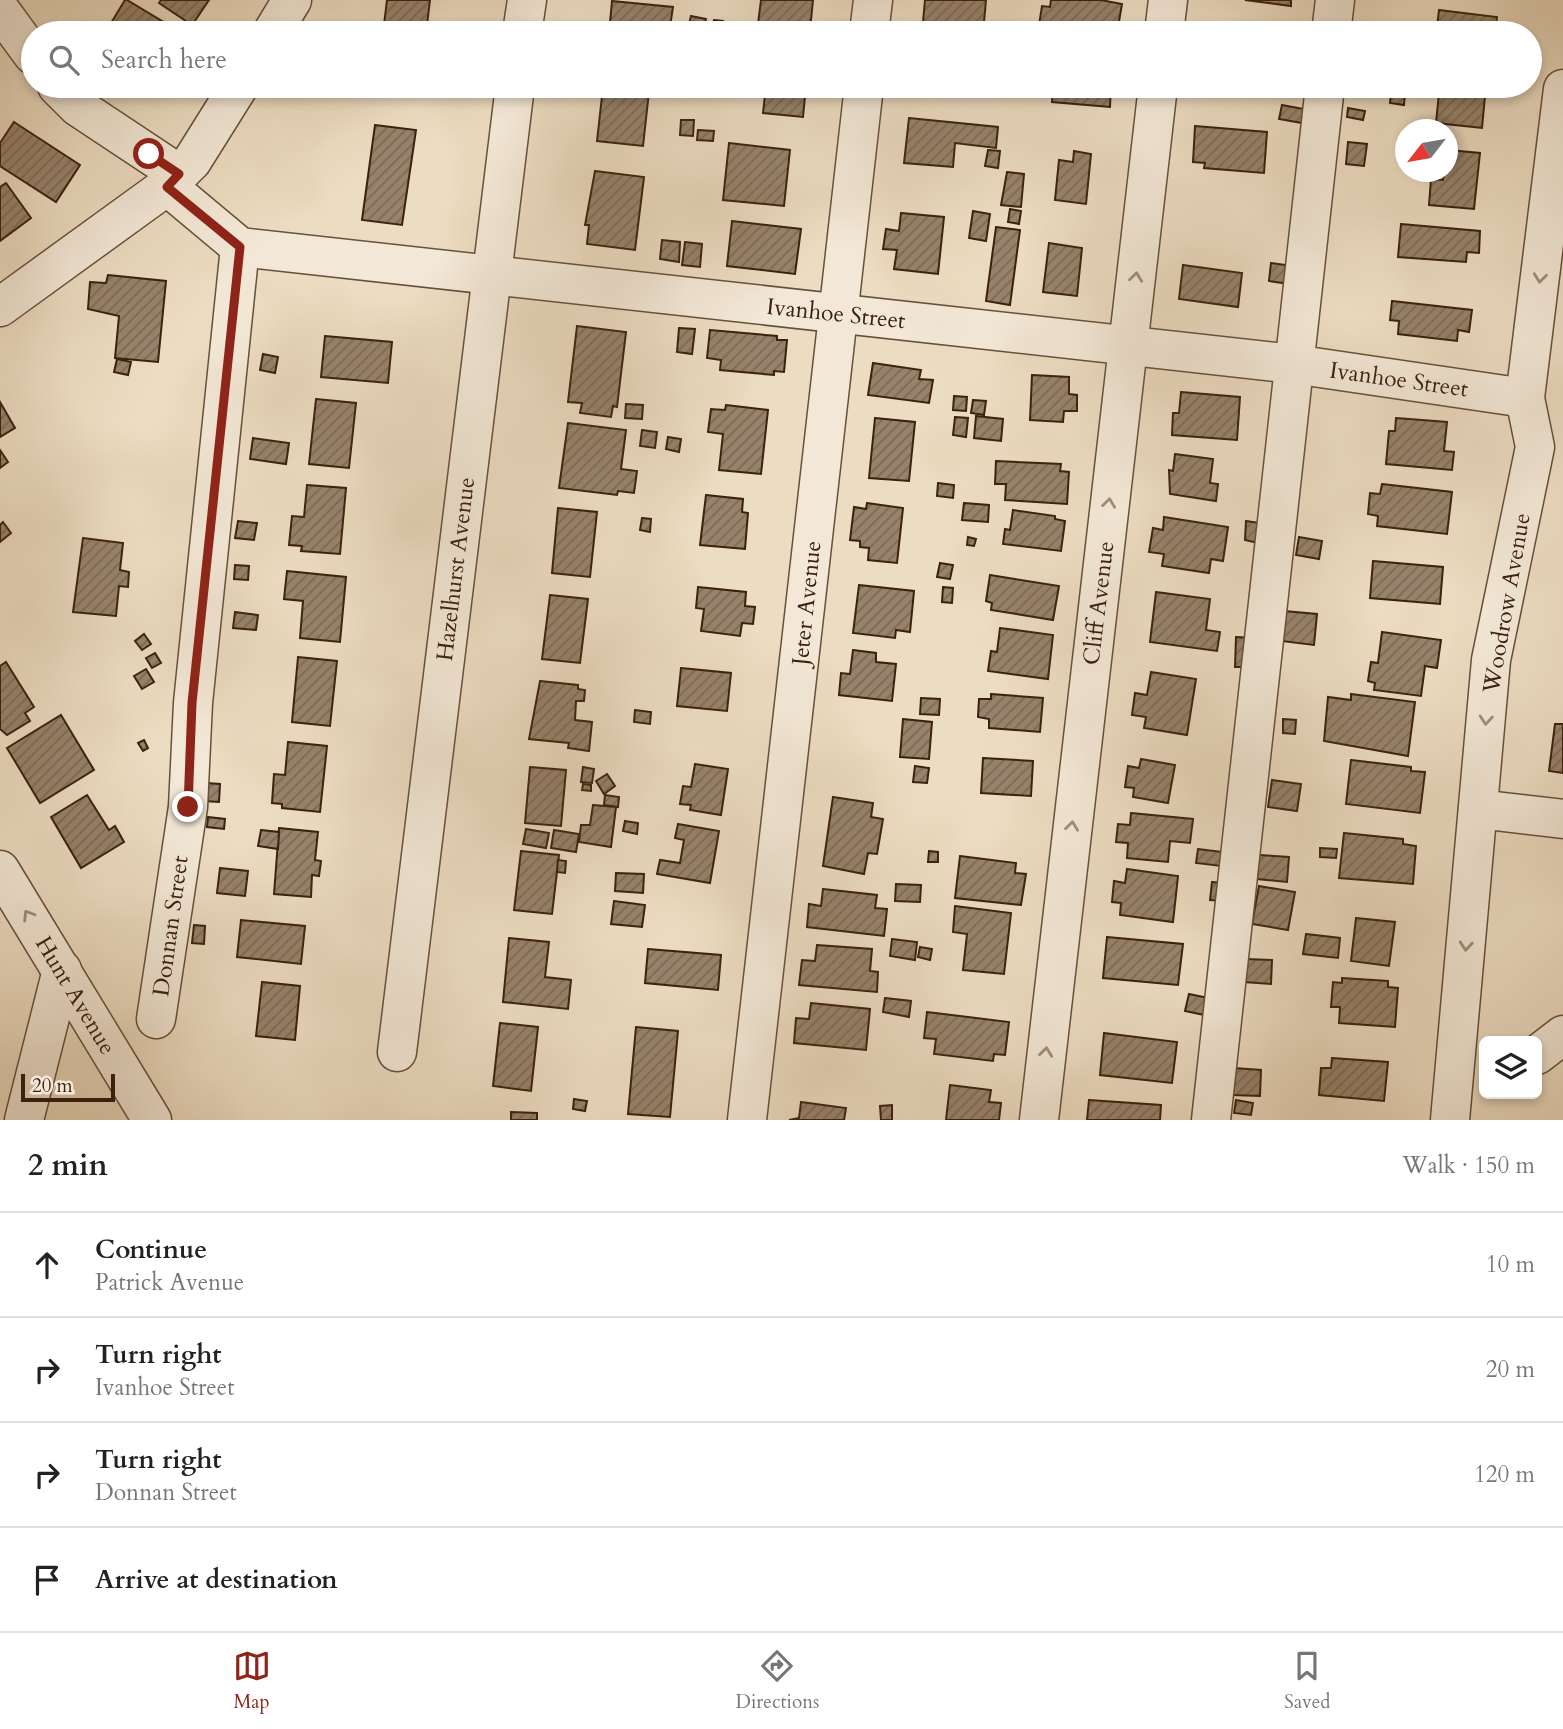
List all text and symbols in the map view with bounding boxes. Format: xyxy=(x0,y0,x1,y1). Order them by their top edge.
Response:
search box xyxy=(21,21,1542,98)
icon: search xyxy=(45,41,83,79)
text: Search here xyxy=(101,42,227,77)
north arrow xyxy=(1395,119,1458,182)
route start xyxy=(133,138,164,169)
one-way arrow xyxy=(1128,271,1143,283)
one-way arrow xyxy=(1532,273,1547,284)
street label: Ivanhoe Street xyxy=(765,291,907,336)
street label: Ivanhoe Street xyxy=(1328,354,1470,405)
street label: Hazelhurst Avenue xyxy=(429,475,482,663)
one-way arrow xyxy=(1102,497,1117,509)
street label: Woodrow Avenue xyxy=(1475,511,1538,697)
street label: Jeter Avenue xyxy=(784,539,828,670)
street label: Cliff Avenue xyxy=(1076,539,1121,667)
one-way arrow xyxy=(1479,714,1494,725)
route end xyxy=(172,791,203,822)
one-way arrow xyxy=(1065,820,1080,832)
street label: Donnan Street xyxy=(145,854,196,998)
one-way arrow xyxy=(23,909,36,922)
street label: Hunt Avenue xyxy=(28,930,123,1060)
one-way arrow xyxy=(1459,941,1474,952)
map controls xyxy=(1479,1036,1542,1099)
button: layers xyxy=(1479,1036,1542,1099)
one-way arrow xyxy=(1039,1046,1054,1058)
scale bar xyxy=(21,1071,116,1103)
text: 20 m xyxy=(32,1073,73,1099)
text: 2 min xyxy=(28,1145,108,1186)
text: Walk · 150 m xyxy=(1402,1150,1535,1181)
text: Continue xyxy=(95,1232,207,1267)
icon: ahead xyxy=(28,1246,66,1284)
text: 10 m xyxy=(1486,1249,1535,1280)
text: Patrick Avenue xyxy=(95,1267,244,1298)
text: Turn right xyxy=(95,1337,222,1372)
icon: right xyxy=(28,1351,66,1389)
text: 20 m xyxy=(1486,1354,1535,1385)
text: Ivanhoe Street xyxy=(95,1372,235,1403)
text: Turn right xyxy=(95,1442,222,1477)
icon: right xyxy=(28,1456,66,1494)
text: 120 m xyxy=(1474,1459,1535,1490)
text: Donnan Street xyxy=(95,1477,237,1508)
icon: arrive xyxy=(28,1561,66,1599)
text: Arrive at destination xyxy=(95,1562,338,1597)
tab: Map xyxy=(233,1647,271,1715)
tab: Directions xyxy=(736,1647,819,1715)
tab: Saved xyxy=(1284,1647,1330,1715)

